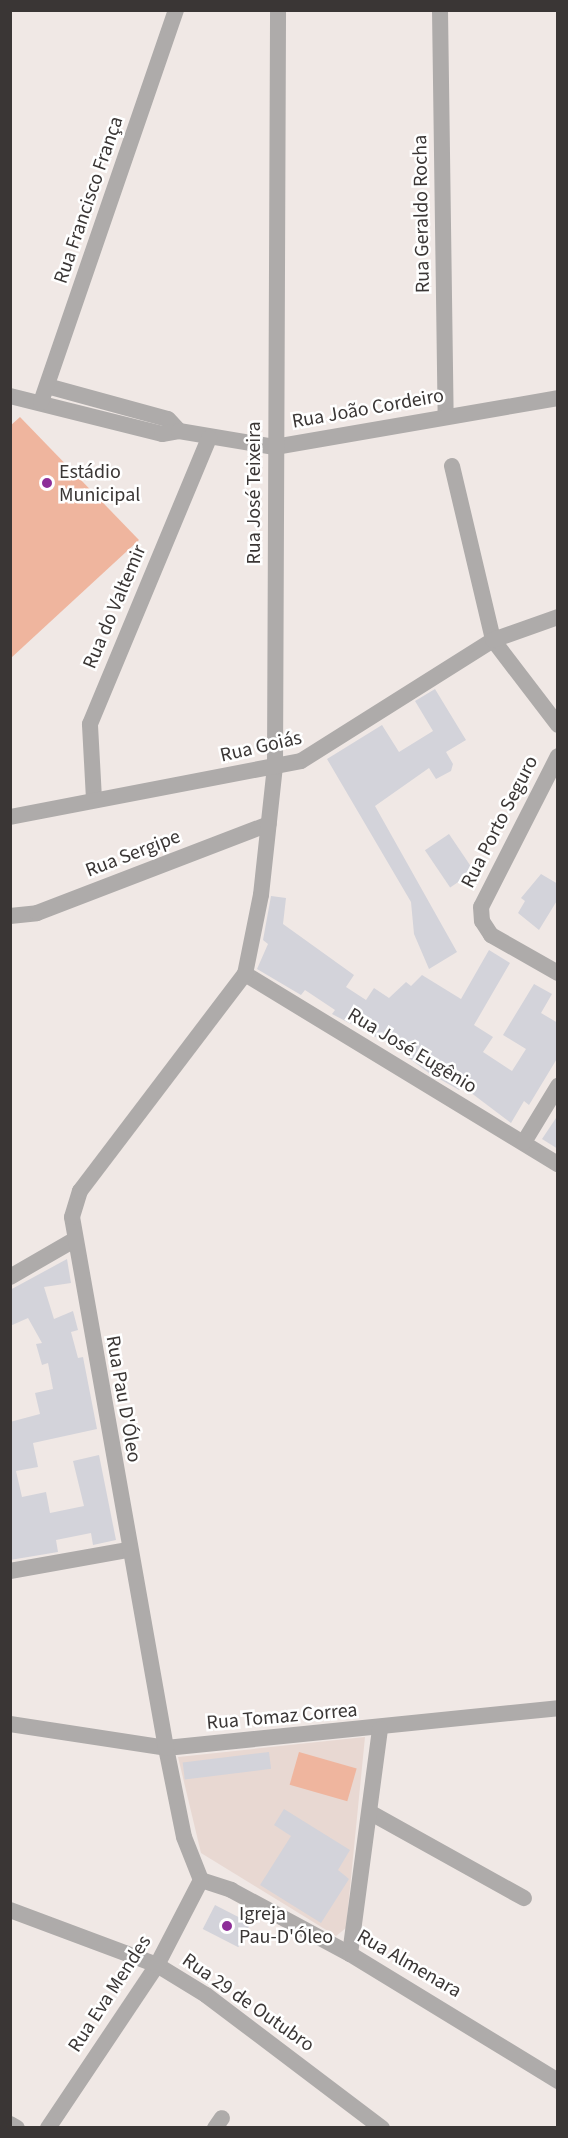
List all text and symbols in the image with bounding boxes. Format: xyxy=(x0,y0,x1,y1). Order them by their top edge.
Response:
street label: Rua Francisco França xyxy=(49,113,129,287)
street label: Rua Geraldo Rocha xyxy=(409,135,435,293)
street label: Rua João Cordeiro xyxy=(290,384,446,434)
street label: Rua José Teixeira xyxy=(242,421,266,565)
place label: Estádio Municipal xyxy=(59,460,140,507)
marker: Estádio Municipal xyxy=(40,476,54,490)
street label: Rua do Valtemir xyxy=(78,541,152,673)
street label: Rua Goiás xyxy=(218,726,304,768)
street label: Rua Porto Seguro xyxy=(456,752,544,892)
street label: Rua Sergipe xyxy=(82,825,184,883)
street label: Rua José Eugênio xyxy=(343,1003,481,1099)
street label: Rua Pau D'Óleo xyxy=(100,1334,146,1464)
street label: Rua Tomaz Correa xyxy=(206,1698,358,1736)
place label: Igreja Pau-D'Óleo xyxy=(239,1902,333,1949)
marker: Igreja Pau-D'Óleo xyxy=(220,1919,234,1933)
street label: Rua Almenara xyxy=(353,1925,465,2003)
street label: Rua Eva Mendes xyxy=(63,1931,157,2057)
street label: Rua 29 de Outubro xyxy=(177,1949,319,2057)

